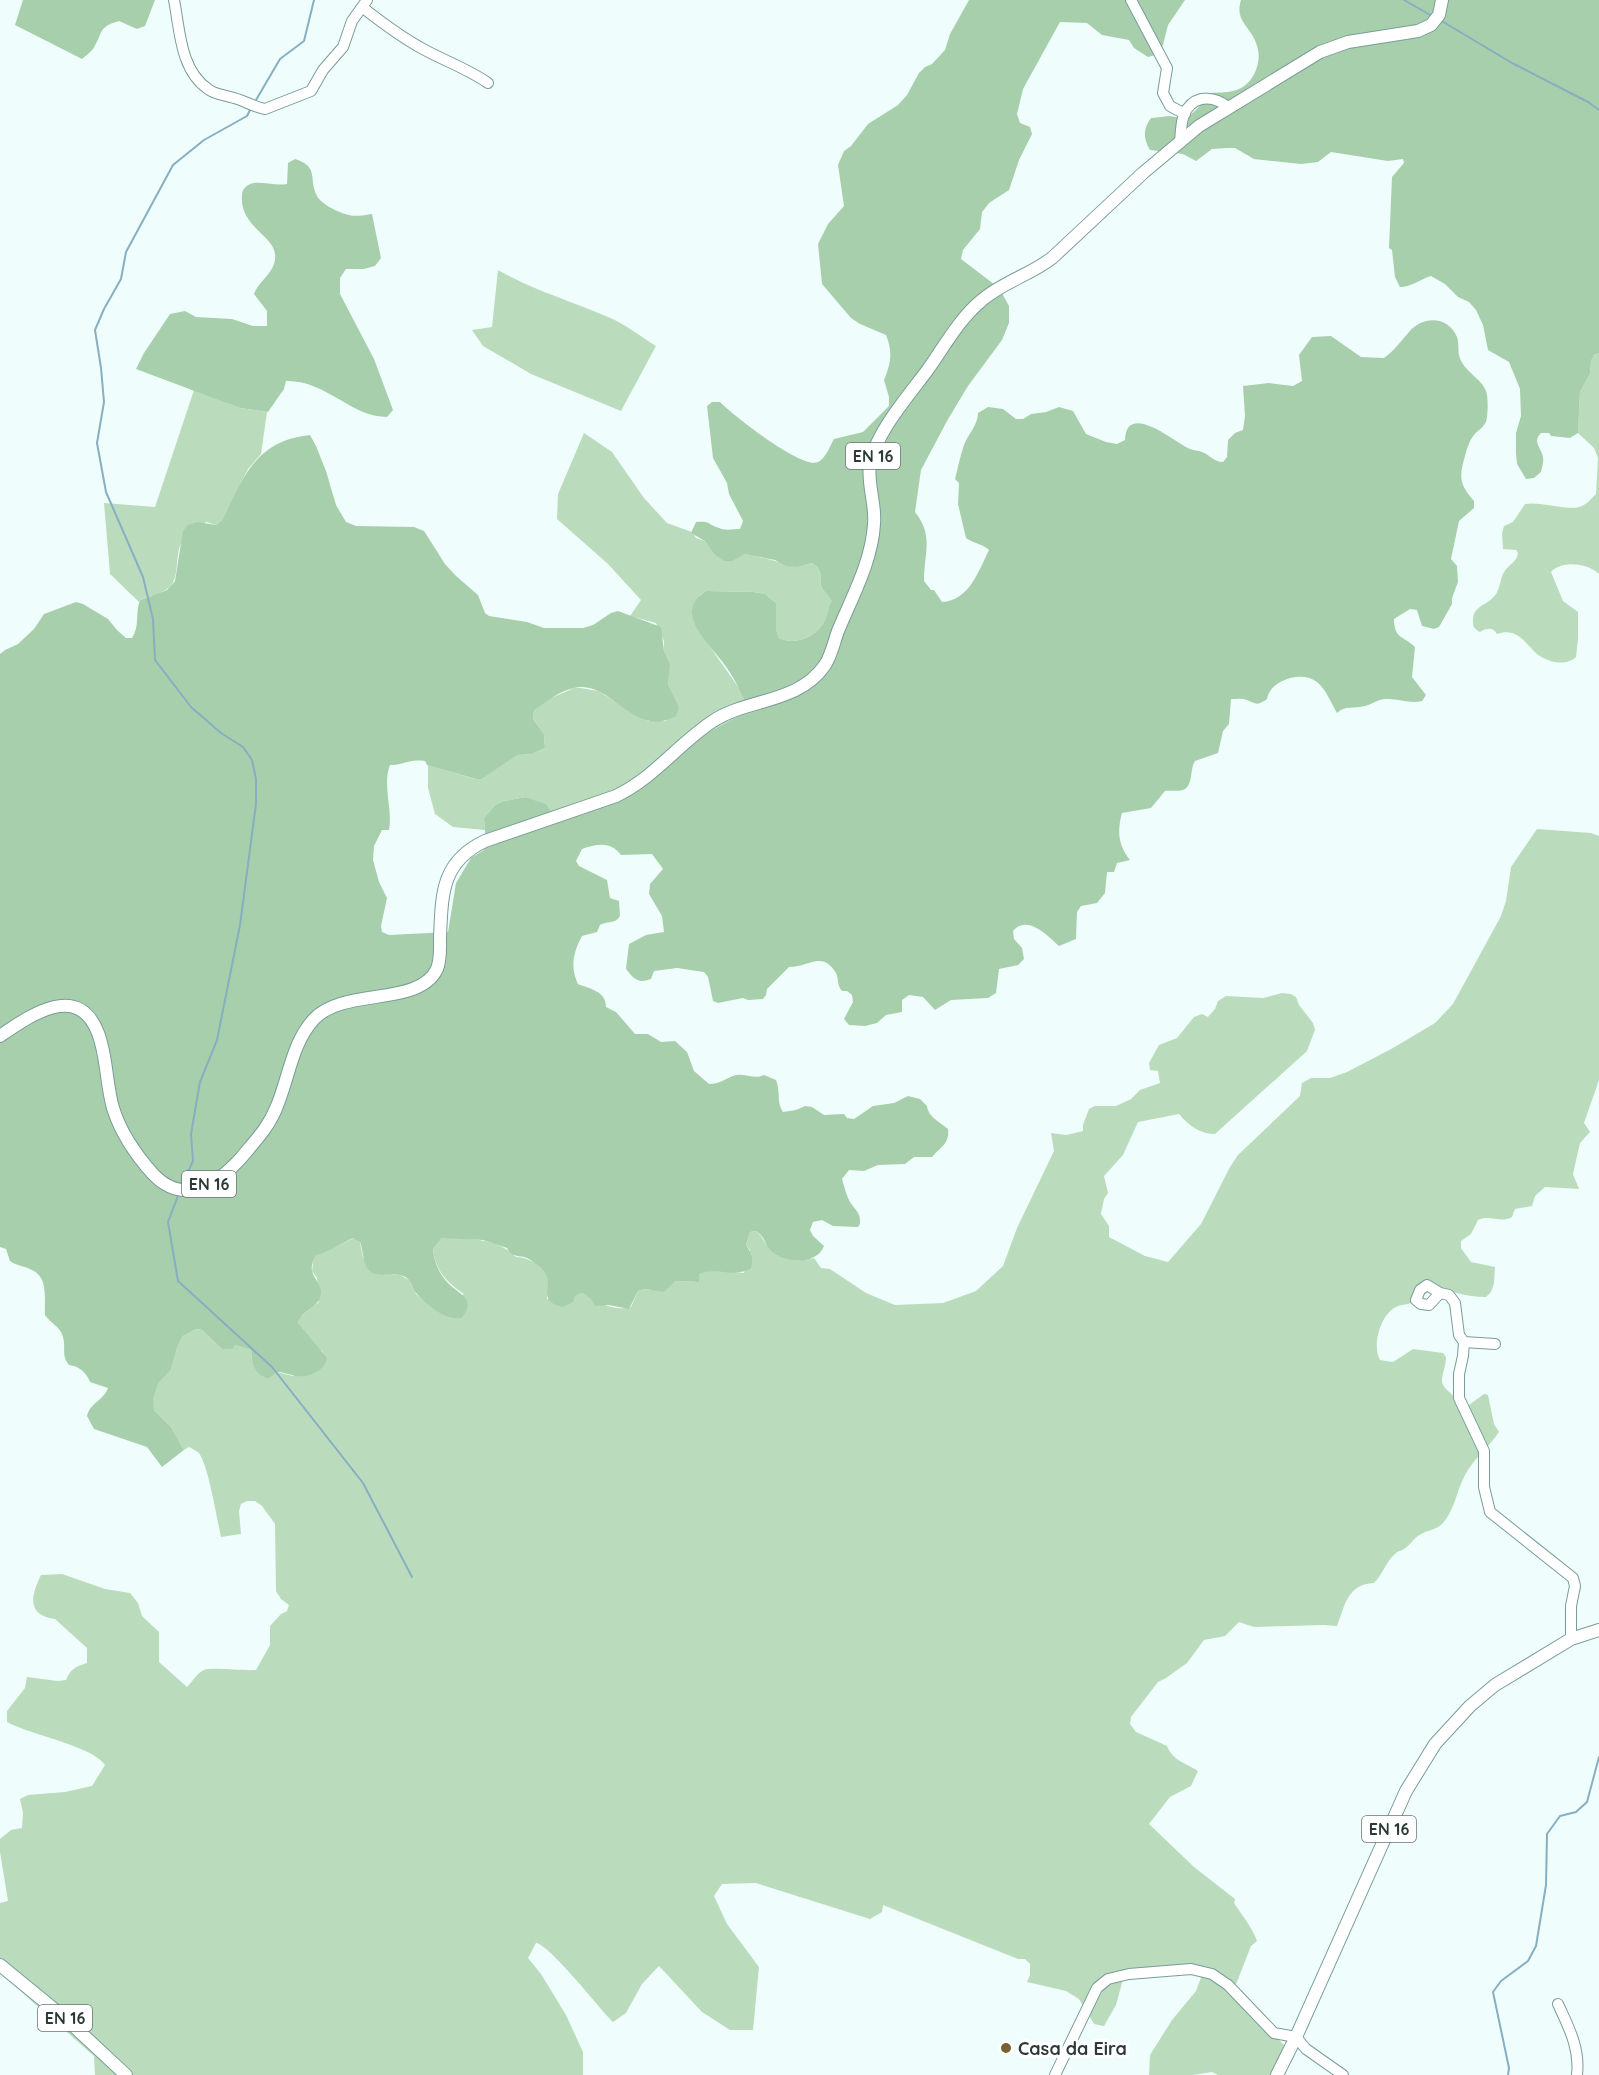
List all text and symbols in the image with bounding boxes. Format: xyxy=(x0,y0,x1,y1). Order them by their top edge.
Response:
road number: EN 16 xyxy=(846,443,900,469)
road number: EN 16 xyxy=(182,1171,236,1197)
road number: EN 16 xyxy=(1362,1816,1416,1842)
road number: EN 16 xyxy=(38,2005,92,2031)
place label: Casa da Eira xyxy=(1018,2037,1127,2060)
marker: Casa da Eira xyxy=(999,2041,1013,2055)

